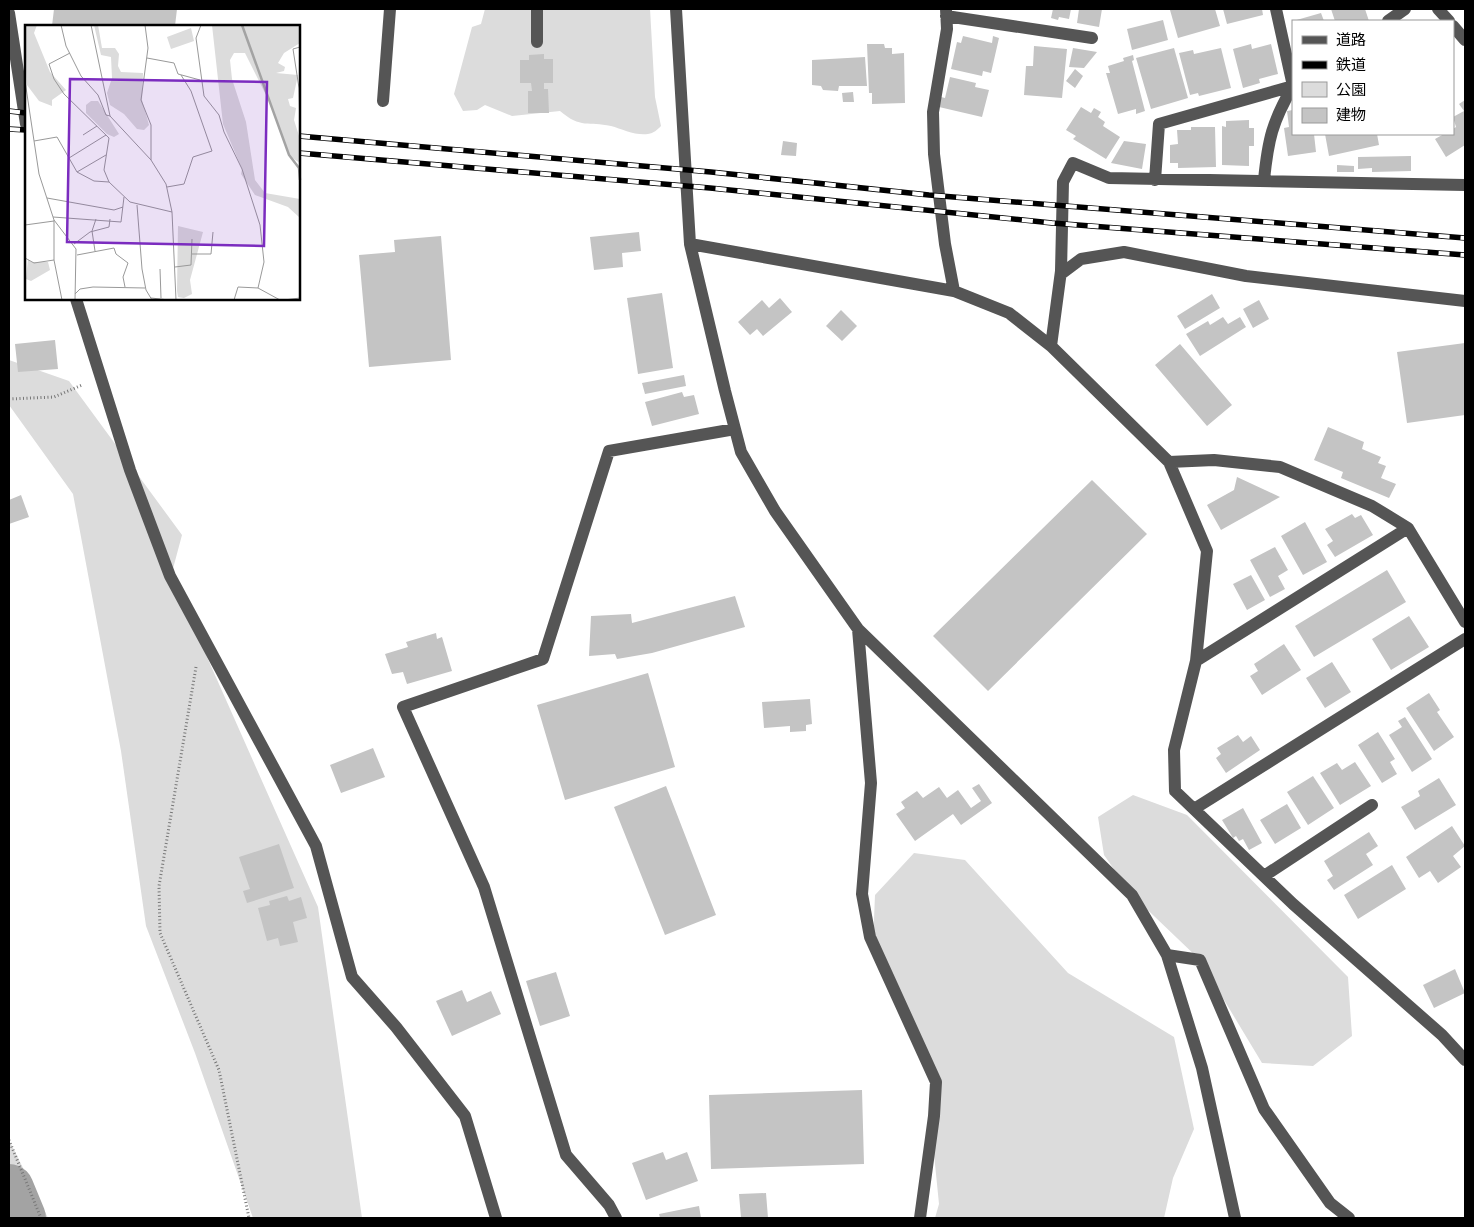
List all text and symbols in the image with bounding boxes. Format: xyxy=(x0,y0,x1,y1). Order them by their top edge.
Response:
legend xyxy=(1292,20,1454,135)
inset map xyxy=(25,25,300,300)
text: 道路 xyxy=(1336,31,1366,49)
text: 鉄道 xyxy=(1336,56,1366,74)
text: 公園 xyxy=(1336,81,1366,99)
text: 建物 xyxy=(1336,106,1366,124)

